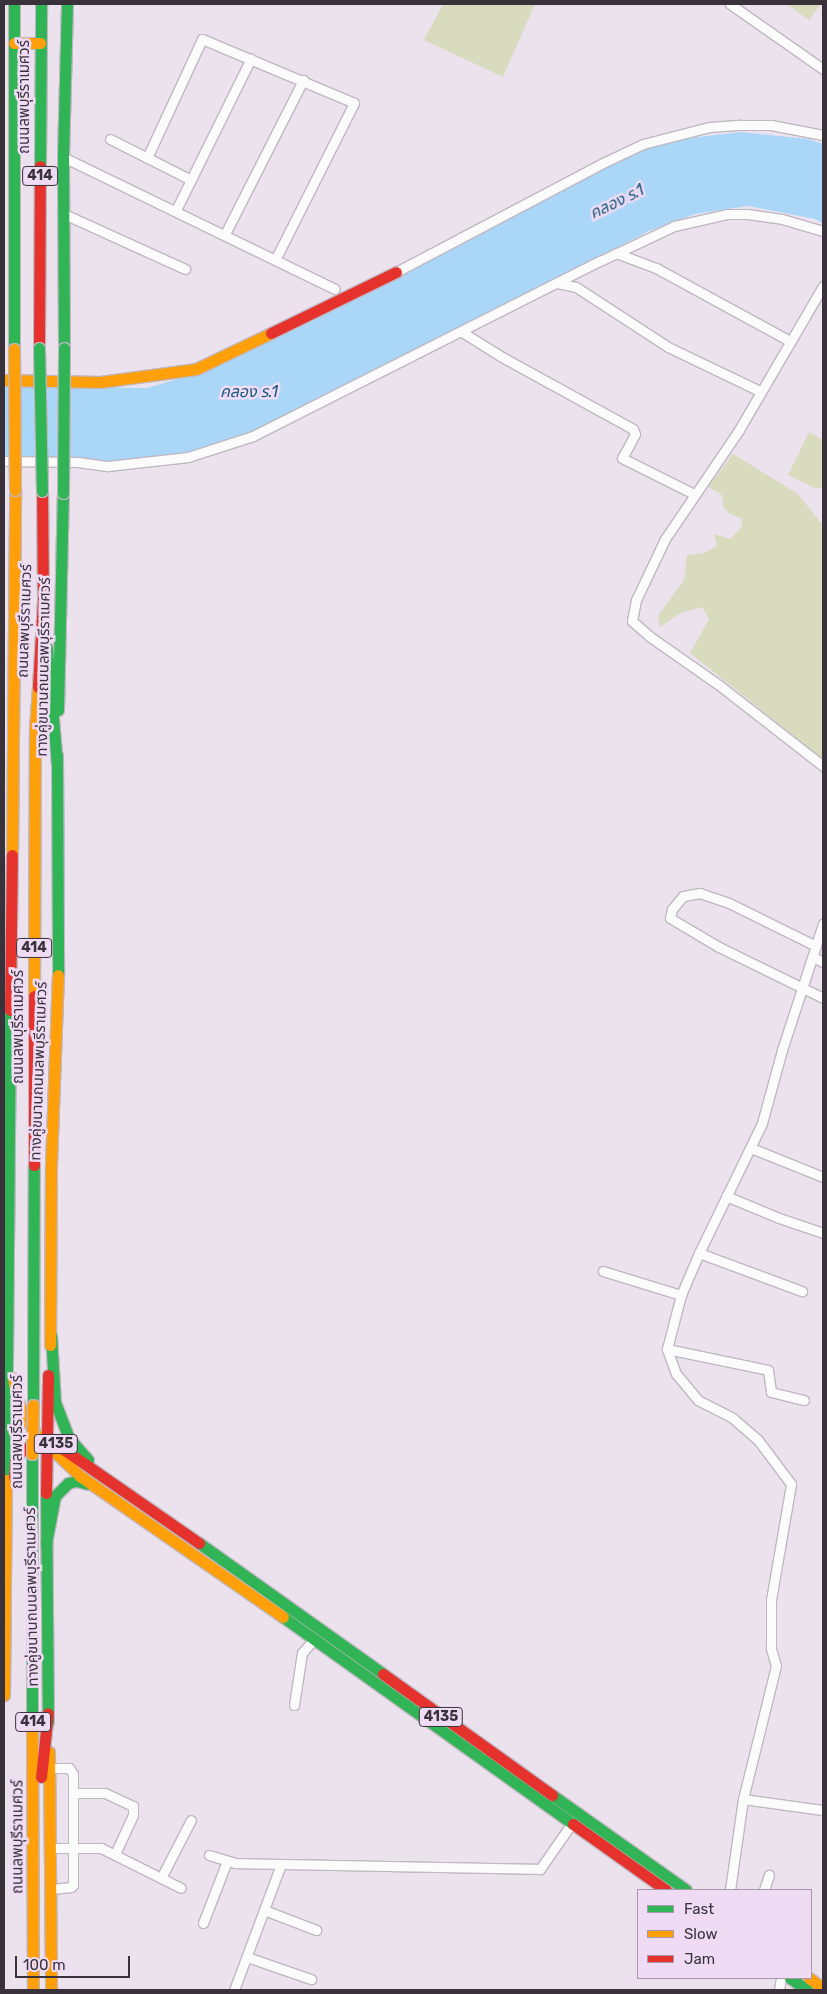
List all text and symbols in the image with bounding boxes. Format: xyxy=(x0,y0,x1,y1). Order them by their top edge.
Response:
street label: ถนนลพบุรีราเมศวร์ xyxy=(16,40,34,154)
road number: 414 xyxy=(21,165,59,188)
water label: คลอง ร.1 xyxy=(587,181,647,223)
water label: คลอง ร.1 xyxy=(220,382,278,402)
street label: ถนนลพบุรีราเมศวร์ xyxy=(14,564,36,678)
street label: ทางคู่ขนานถนนลพบุรีราเมศวร์ xyxy=(33,577,55,757)
road number: 414 xyxy=(15,936,53,960)
street label: ถนนลพบุรีราเมศวร์ xyxy=(10,970,28,1084)
street label: ทางคู่ขนานถนนลพบุรีราเมศวร์ xyxy=(27,981,51,1161)
street label: ถนนลพบุรีราเมศวร์ xyxy=(9,1375,27,1489)
road number: 4135 xyxy=(34,1432,78,1456)
street label: ทางคู่ขนานถนนลพบุรีราเมศวร์ xyxy=(21,1507,43,1687)
road number: 4135 xyxy=(418,1705,464,1728)
road number: 414 xyxy=(14,1710,52,1734)
street label: ถนนลพบุรีราเมศวร์ xyxy=(9,1780,27,1894)
legend xyxy=(637,1889,812,1979)
text: Fast xyxy=(684,1900,714,1918)
text: Slow xyxy=(684,1925,717,1943)
scale bar xyxy=(18,1946,132,1978)
text: Jam xyxy=(684,1950,715,1968)
text: 100 m xyxy=(23,1956,65,1974)

